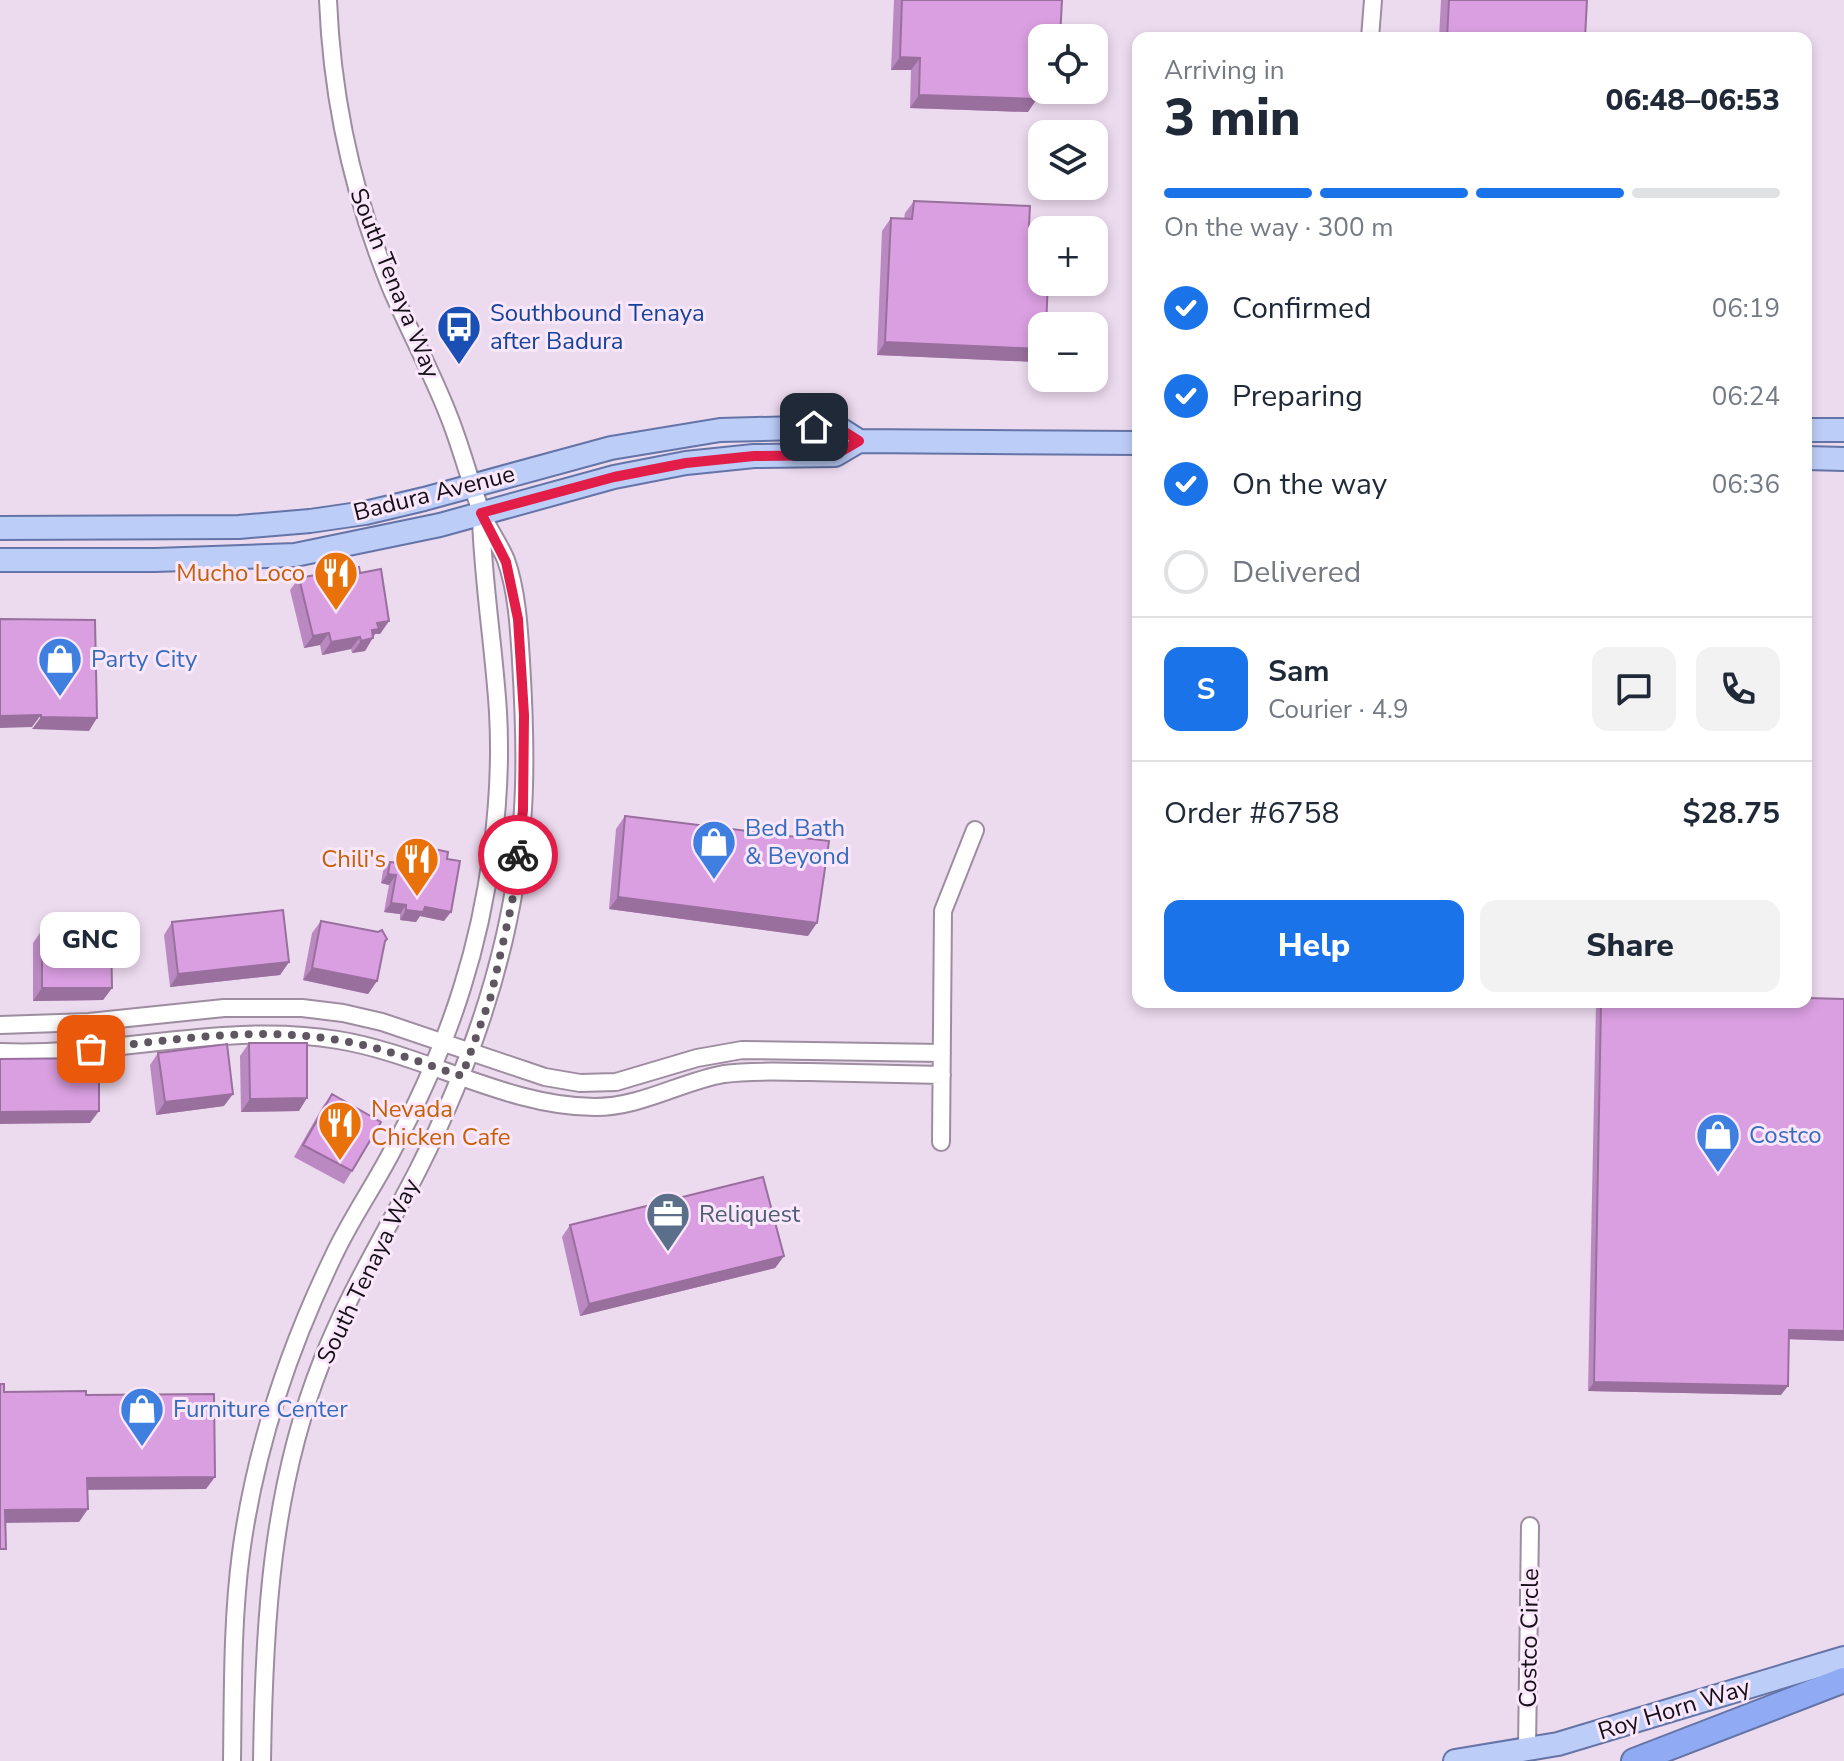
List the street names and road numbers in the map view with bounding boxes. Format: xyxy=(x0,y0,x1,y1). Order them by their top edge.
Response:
street label: South Tenaya Way xyxy=(342,183,448,383)
street label: Badura Avenue xyxy=(350,457,518,529)
street label: South Tenaya Way xyxy=(309,1172,427,1369)
street label: Costco Circle xyxy=(1512,1568,1546,1708)
street label: Roy Horn Way xyxy=(1594,1670,1755,1747)

